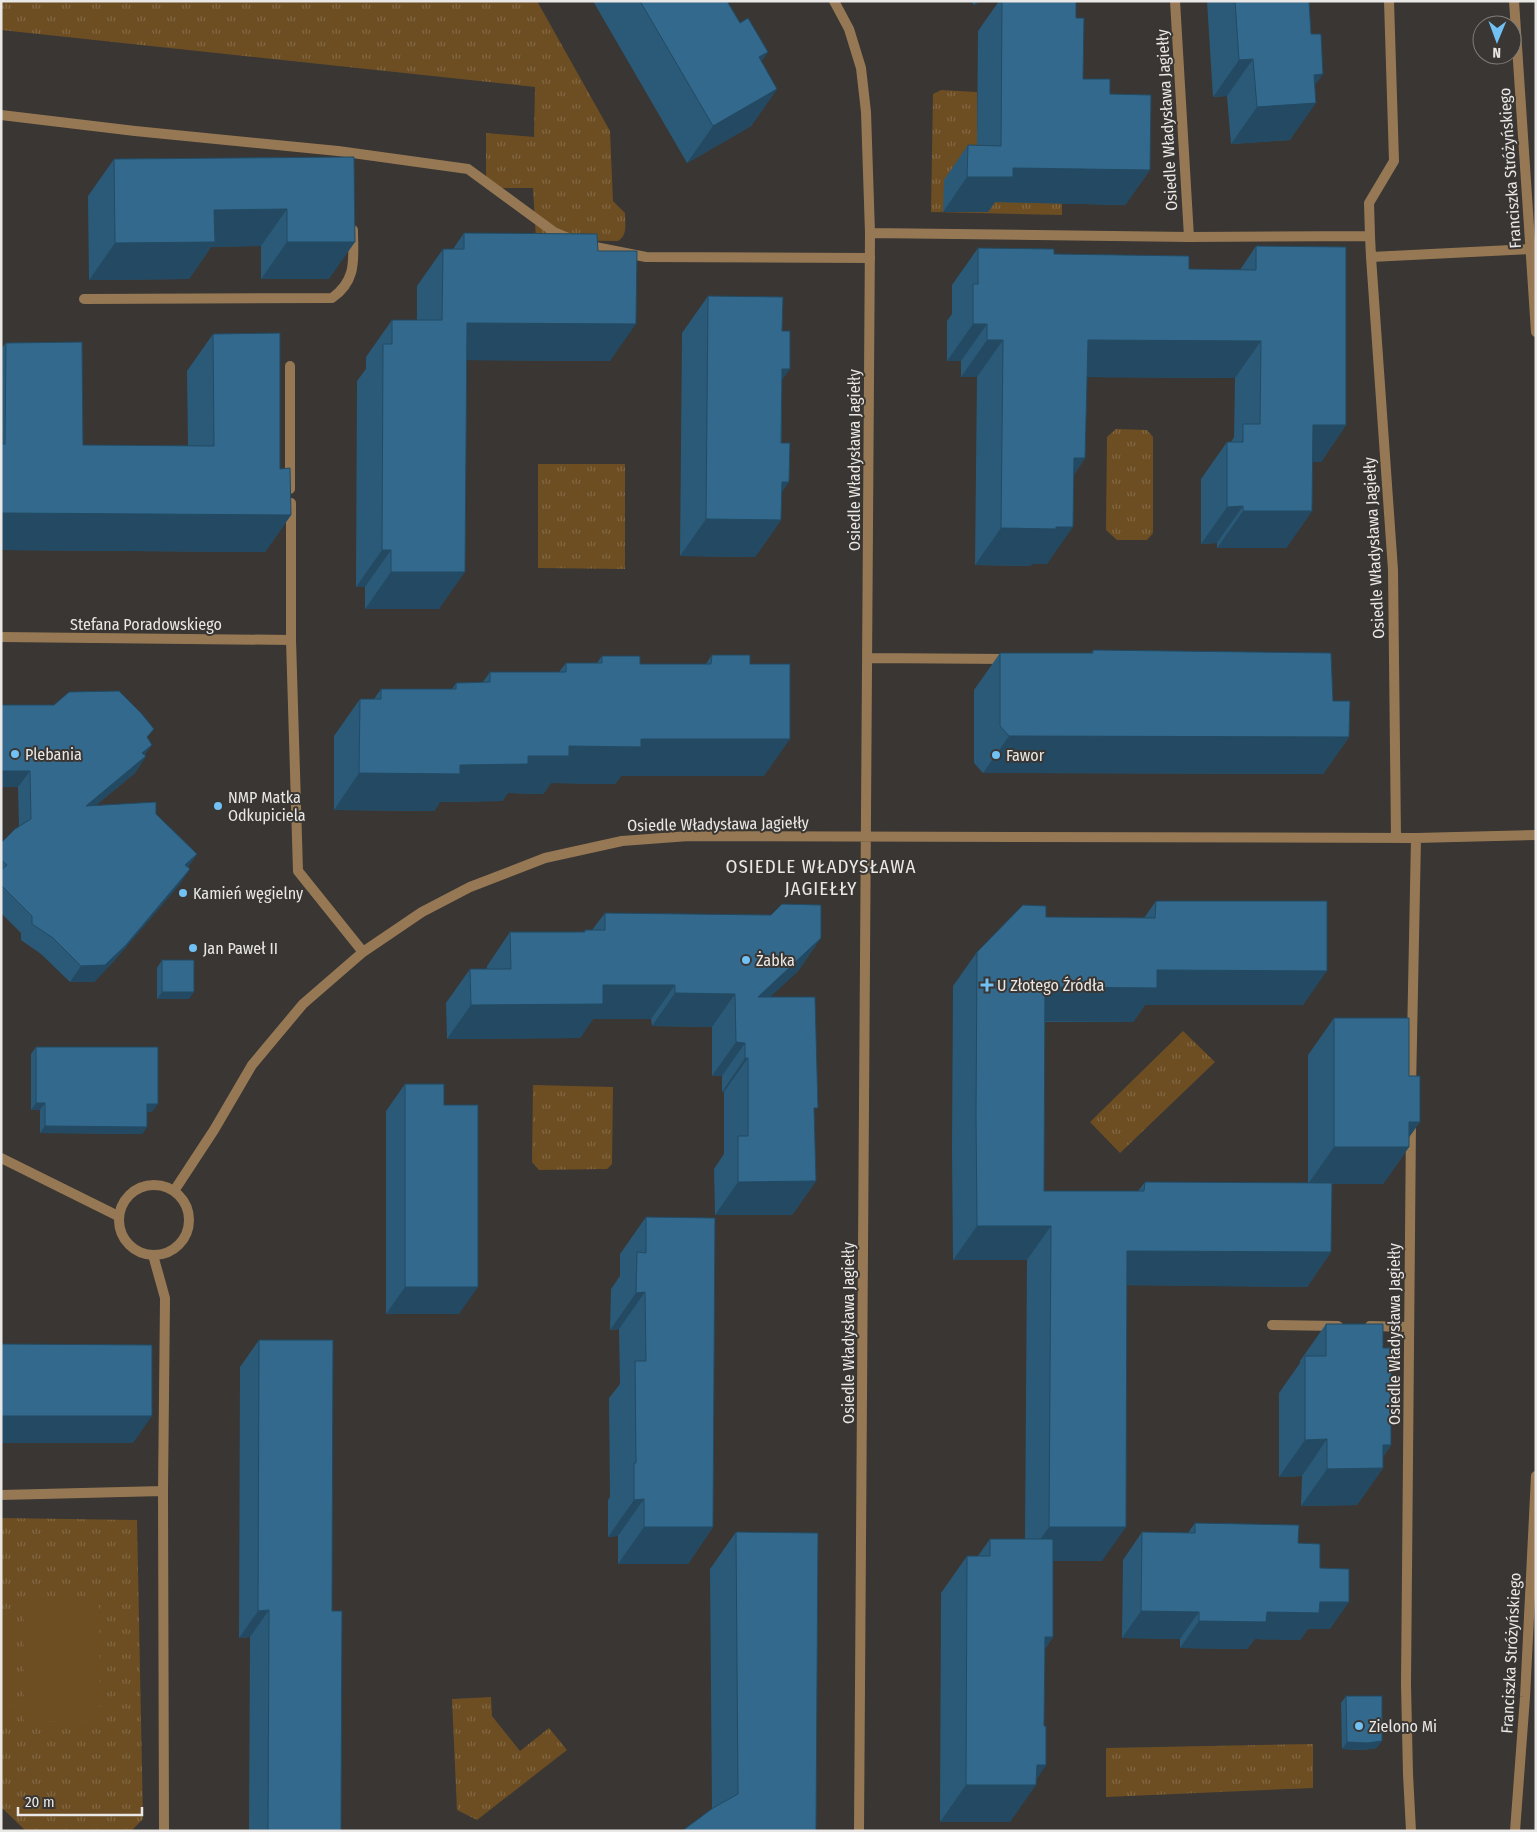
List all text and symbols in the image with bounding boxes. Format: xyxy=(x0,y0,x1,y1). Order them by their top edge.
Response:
north arrow xyxy=(1472,15,1522,65)
street label: Osiedle Władysława Jagiełły xyxy=(1153,28,1181,211)
text: N xyxy=(1492,44,1501,61)
street label: Franciszka Stróżyńskiego xyxy=(1495,87,1525,249)
street label: Osiedle Władysława Jagiełły xyxy=(845,368,864,551)
street label: Osiedle Władysława Jagiełły xyxy=(1360,456,1388,639)
street label: Stefana Poradowskiego xyxy=(70,615,222,634)
place label: Plebania xyxy=(25,745,82,764)
place label: Fawor xyxy=(1006,746,1045,765)
marker: Plebania xyxy=(9,748,21,760)
marker: Fawor xyxy=(990,749,1002,761)
place label: NMP Matka Odkupiciela xyxy=(228,788,306,825)
marker: NMP Matka Odkupiciela xyxy=(212,800,224,812)
street label: Osiedle Władysława Jagiełły xyxy=(627,813,810,835)
district label: OSIEDLE WŁADYSŁAWA JAGIEŁŁY xyxy=(725,855,917,900)
place label: Kamień węgielny xyxy=(193,884,304,903)
marker: Kamień węgielny xyxy=(177,887,189,899)
place label: Jan Paweł II xyxy=(203,939,278,958)
marker: Jan Paweł II xyxy=(187,942,199,954)
place label: Żabka xyxy=(756,951,795,970)
marker: Żabka xyxy=(740,954,752,966)
place label: U Złotego Źródła xyxy=(997,976,1105,995)
marker: U Złotego Źródła xyxy=(981,979,993,991)
street label: Osiedle Władysława Jagiełły xyxy=(839,1241,858,1424)
street label: Osiedle Władysława Jagiełły xyxy=(1385,1242,1404,1425)
street label: Franciszka Stróżyńskiego xyxy=(1497,1572,1525,1734)
place label: Zielono Mi xyxy=(1369,1717,1437,1736)
marker: Zielono Mi xyxy=(1353,1720,1365,1732)
scale bar xyxy=(18,1784,141,1816)
text: 20 m xyxy=(25,1793,55,1811)

